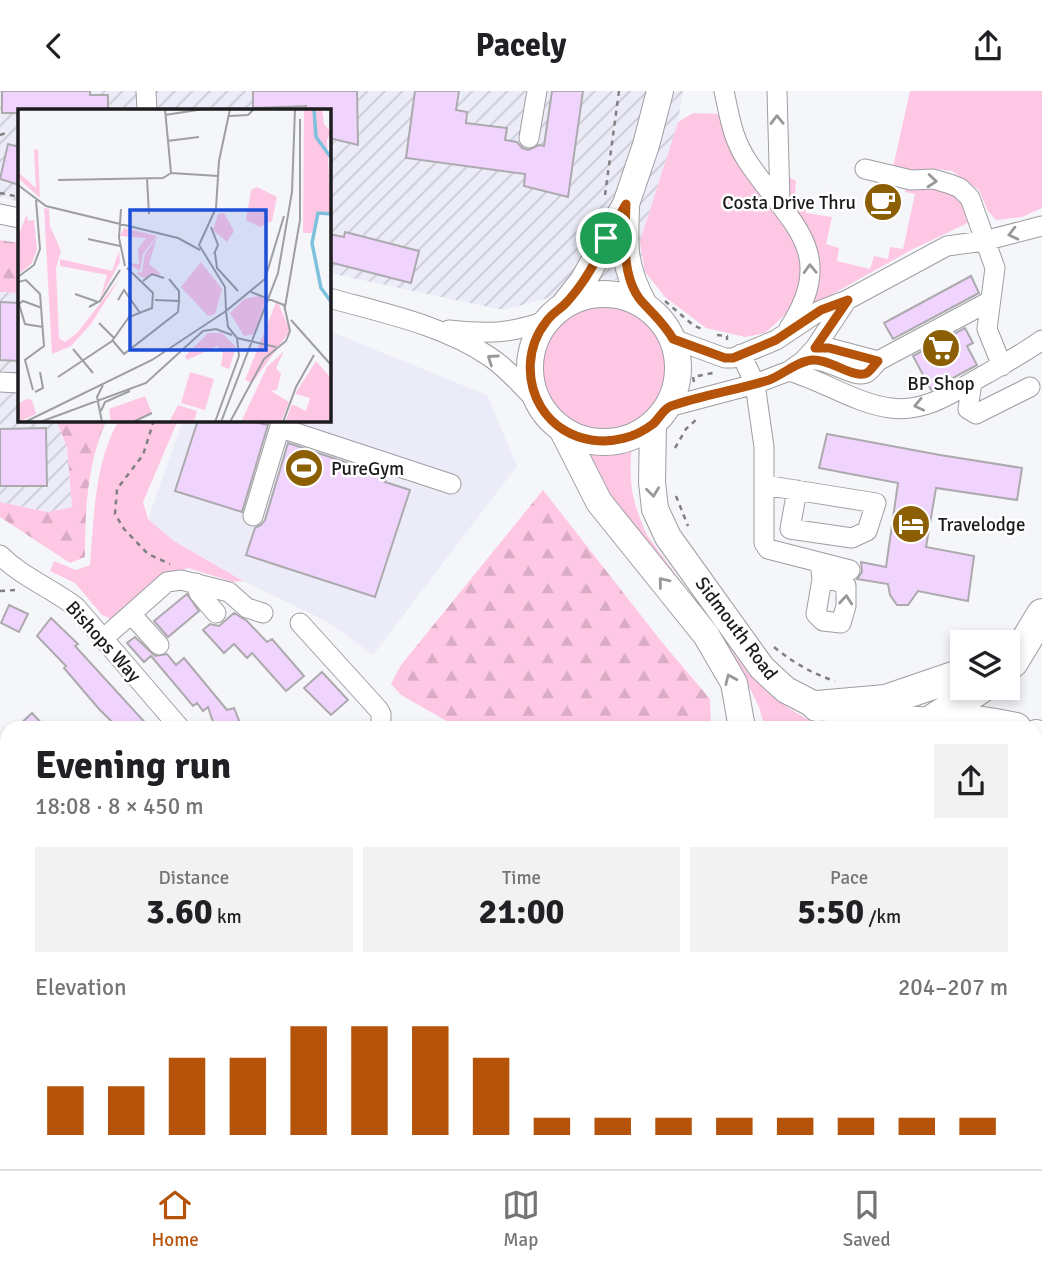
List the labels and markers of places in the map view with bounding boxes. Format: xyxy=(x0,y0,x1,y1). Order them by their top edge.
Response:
cafe icon: Costa Drive Thru xyxy=(862,181,904,223)
place label: Costa Drive Thru xyxy=(722,191,856,215)
pin xyxy=(576,208,636,268)
supermarket icon: BP Shop xyxy=(920,327,962,369)
place label: BP Shop xyxy=(907,372,975,396)
sports icon: PureGym xyxy=(283,447,325,489)
place label: PureGym xyxy=(331,457,404,481)
hotel icon: Travelodge xyxy=(890,503,932,545)
place label: Travelodge xyxy=(938,513,1025,537)

